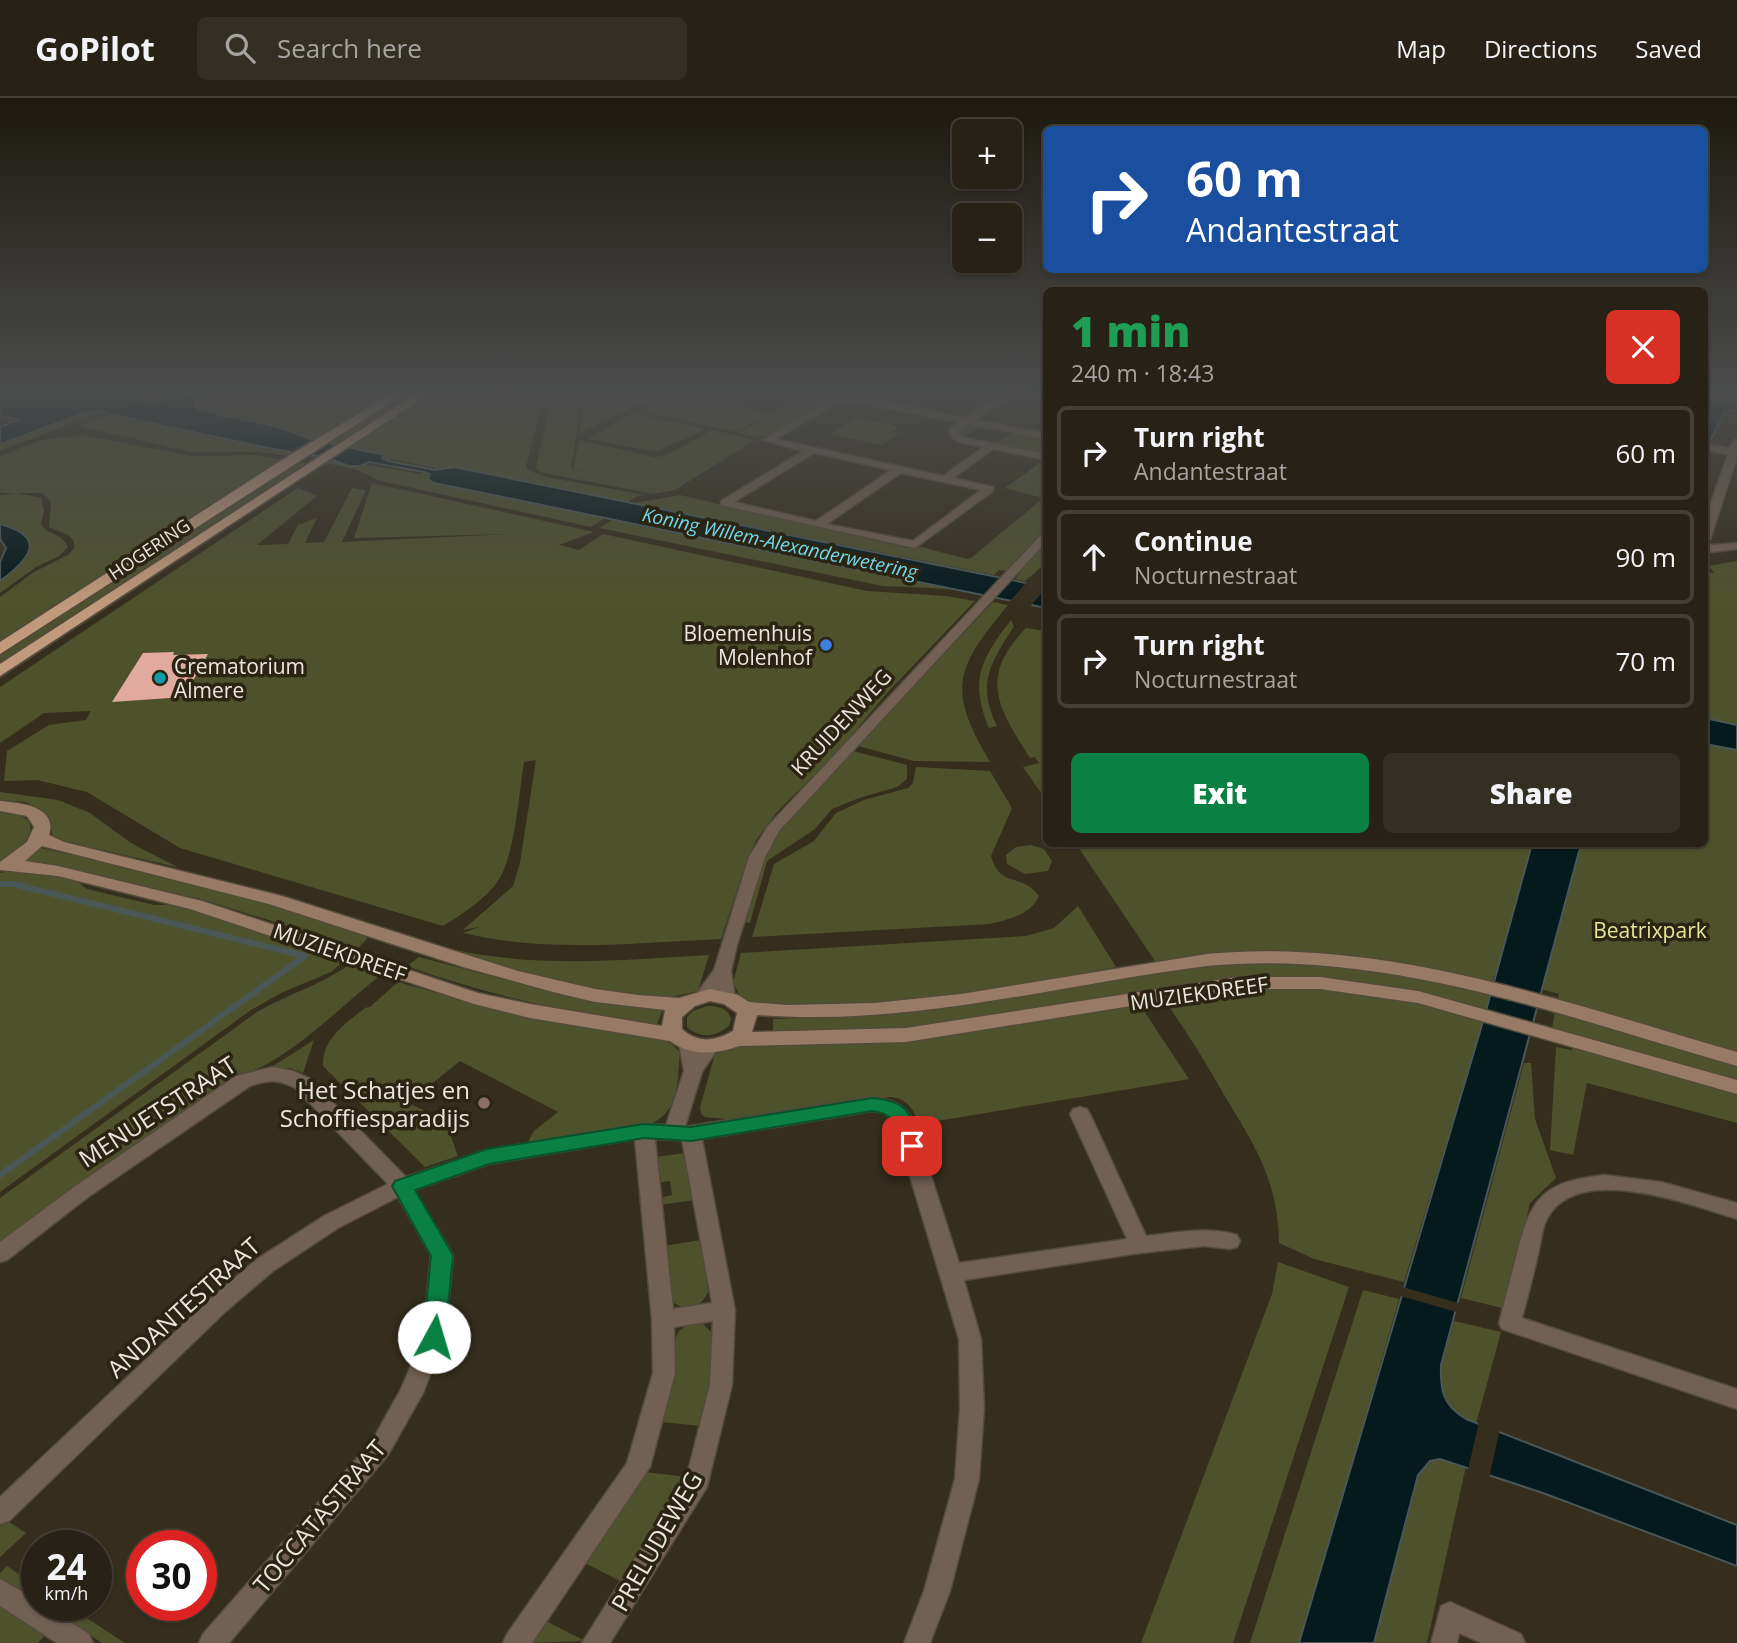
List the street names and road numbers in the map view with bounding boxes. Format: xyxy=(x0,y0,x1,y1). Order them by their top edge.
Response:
street label: HOGERING xyxy=(104,513,194,585)
street label: KRUIDENWEG xyxy=(784,663,898,781)
street label: MUZIEKDREEF xyxy=(270,916,410,988)
street label: MUZIEKDREEF xyxy=(1128,969,1270,1017)
street label: MENUETSTRAAT xyxy=(72,1048,242,1174)
street label: ANDANTESTRAAT xyxy=(99,1229,267,1385)
street label: TOCCATASTRAAT xyxy=(245,1432,393,1600)
street label: PRELUDEWEG xyxy=(603,1465,709,1617)

